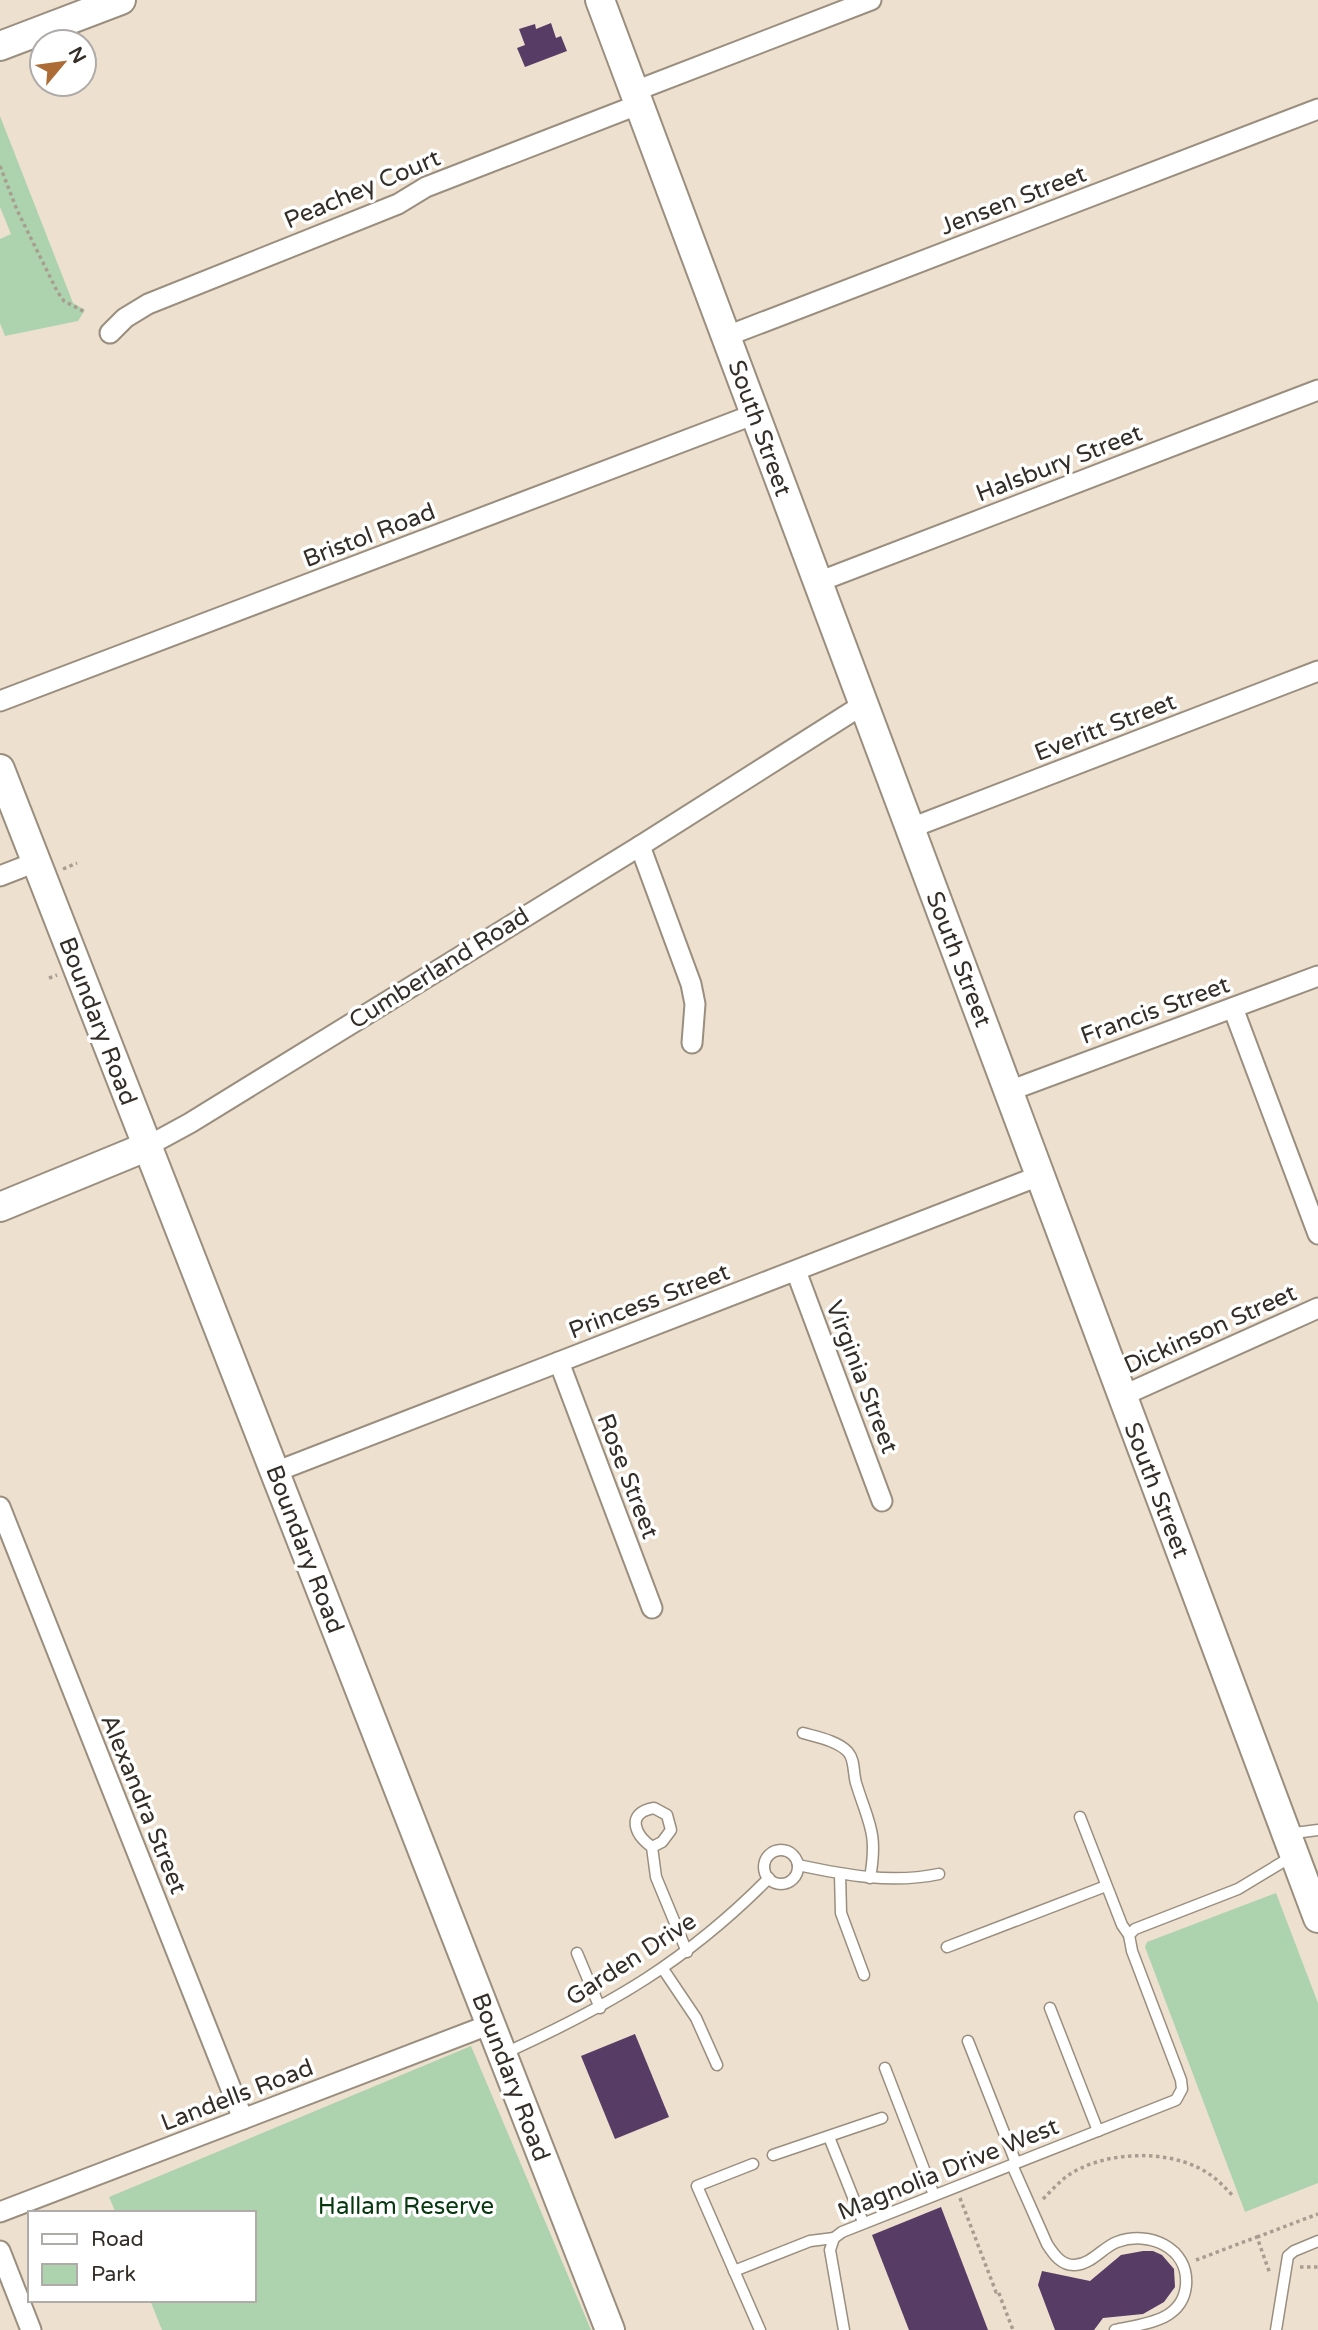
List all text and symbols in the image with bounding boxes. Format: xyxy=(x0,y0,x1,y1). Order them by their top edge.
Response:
north arrow xyxy=(28,28,98,98)
text: N xyxy=(64,43,90,67)
street label: Peachey Court xyxy=(280,144,445,235)
street label: Jensen Street xyxy=(936,159,1090,242)
street label: South Street xyxy=(722,356,798,500)
street label: Halsbury Street xyxy=(972,418,1146,509)
street label: Bristol Road xyxy=(299,497,439,574)
street label: Everitt Street xyxy=(1030,687,1180,768)
street label: South Street xyxy=(919,887,998,1031)
street label: Cumberland Road xyxy=(344,901,535,1036)
street label: Boundary Road xyxy=(52,933,143,1109)
street label: Francis Street xyxy=(1077,970,1234,1051)
street label: Princess Street xyxy=(565,1257,734,1345)
street label: Dickinson Street xyxy=(1119,1278,1301,1380)
street label: Virginia Street xyxy=(819,1297,904,1458)
street label: Rose Street xyxy=(590,1410,665,1543)
street label: South Street xyxy=(1117,1418,1196,1562)
street label: Boundary Road xyxy=(259,1461,350,1637)
street label: Alexandra Street xyxy=(94,1710,193,1898)
street label: Garden Drive xyxy=(561,1907,702,2012)
street label: Boundary Road xyxy=(465,1989,556,2165)
street label: Landells Road xyxy=(157,2053,317,2138)
street label: Magnolia Drive West xyxy=(834,2112,1063,2227)
park label: Hallam Reserve xyxy=(318,2192,494,2221)
legend xyxy=(28,2211,256,2302)
text: Road xyxy=(91,2227,144,2252)
text: Park xyxy=(91,2262,136,2287)

